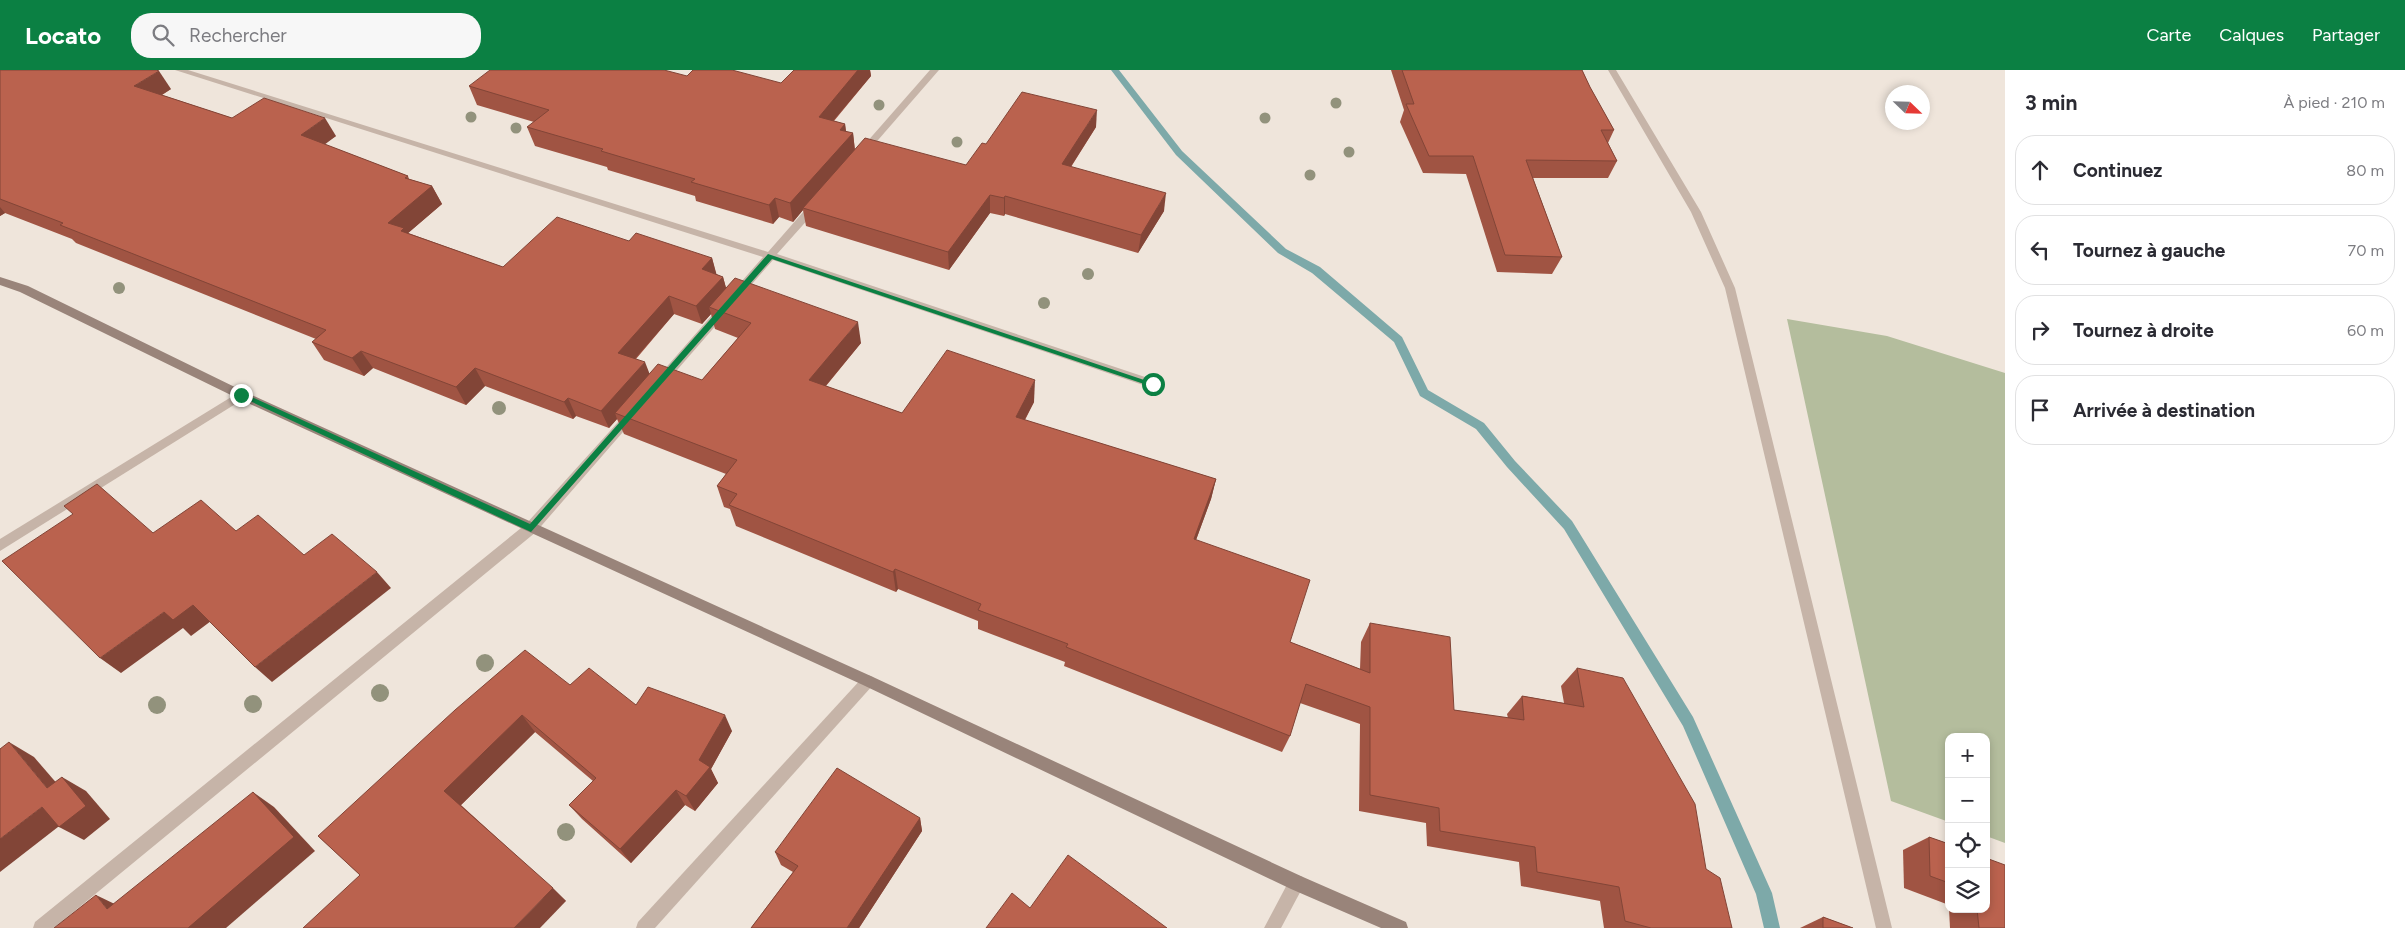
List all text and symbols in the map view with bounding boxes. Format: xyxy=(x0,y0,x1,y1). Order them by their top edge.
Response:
search box xyxy=(131,13,481,58)
text: Locato xyxy=(25,21,101,50)
icon: search xyxy=(149,21,177,49)
text: Rechercher xyxy=(189,24,287,47)
text: Carte xyxy=(2146,24,2191,46)
text: Calques xyxy=(2219,24,2284,46)
text: Partager xyxy=(2312,24,2380,46)
north arrow xyxy=(1885,85,1930,130)
text: 3 min xyxy=(2025,90,2077,115)
text: À pied · 210 m xyxy=(2284,93,2385,112)
icon: ahead xyxy=(2026,156,2054,184)
text: Continuez xyxy=(2073,159,2162,182)
text: 80 m xyxy=(2346,161,2384,180)
icon: left xyxy=(2026,236,2054,264)
text: Tournez à gauche xyxy=(2073,239,2225,262)
text: 70 m xyxy=(2348,241,2384,260)
icon: right xyxy=(2026,316,2054,344)
text: Tournez à droite xyxy=(2073,319,2214,342)
text: 60 m xyxy=(2347,321,2384,340)
route start xyxy=(1142,373,1165,396)
route end xyxy=(230,384,253,407)
icon: arrive xyxy=(2026,396,2054,424)
text: Arrivée à destination xyxy=(2073,399,2255,422)
map controls xyxy=(1945,733,1990,913)
button: + xyxy=(1945,733,1990,778)
button: − xyxy=(1945,778,1990,823)
button: locate xyxy=(1945,823,1990,868)
button: layers xyxy=(1945,868,1990,913)

